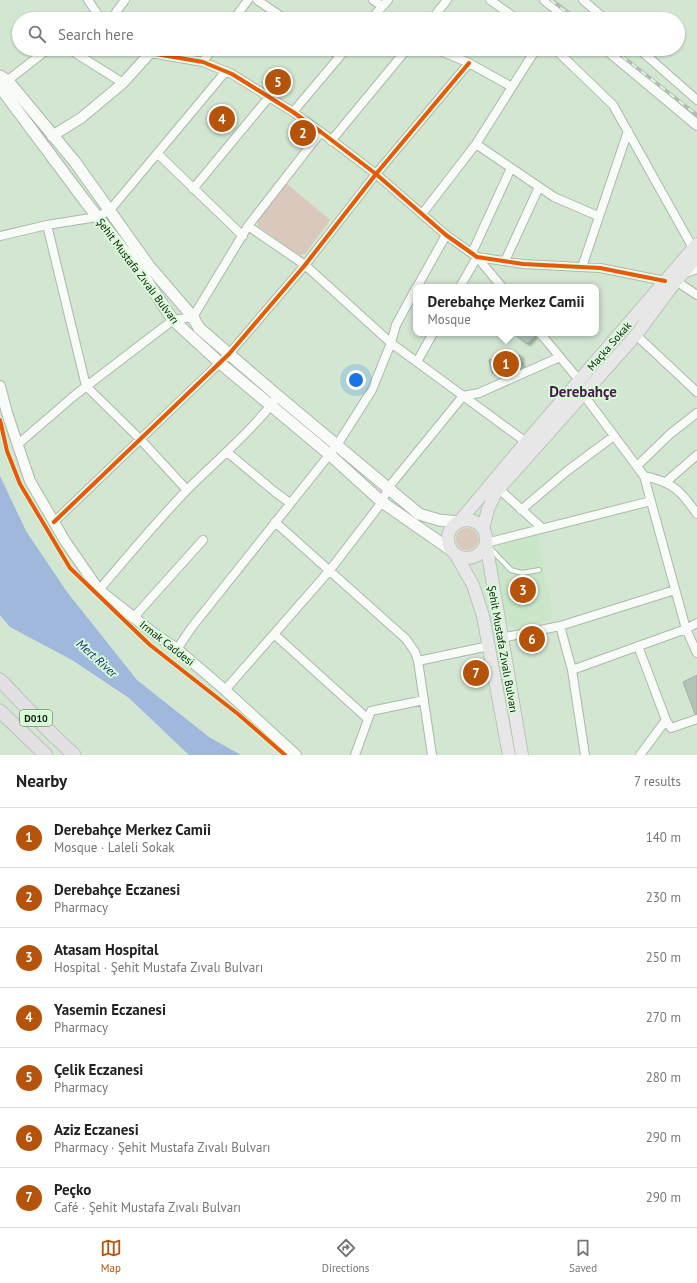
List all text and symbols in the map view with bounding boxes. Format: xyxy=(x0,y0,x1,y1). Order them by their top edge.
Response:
search box xyxy=(12,12,685,56)
icon: search xyxy=(26,23,48,45)
text: Search here xyxy=(58,25,134,44)
pin: 5 xyxy=(265,67,291,97)
pin: 4 xyxy=(209,104,235,134)
pin: 2 xyxy=(290,118,316,148)
street label: Şehit Mustafa Zıvalı Bulvarı xyxy=(94,215,182,327)
popup xyxy=(413,284,599,336)
text: Derebahçe Merkez Camii xyxy=(428,292,584,311)
text: Mosque xyxy=(428,311,471,328)
street label: Maçka Sokak xyxy=(584,318,635,373)
pin: 1 xyxy=(493,349,519,379)
your location xyxy=(346,370,366,390)
district label: Derebahçe xyxy=(549,382,617,401)
pin: 3 xyxy=(510,575,536,605)
street label: Şehit Mustafa Zıvalı Bulvarı xyxy=(485,584,521,714)
street label: Irmak Caddesi xyxy=(137,617,197,669)
pin: 6 xyxy=(519,624,545,654)
water label: Mert River xyxy=(73,636,121,681)
pin: 7 xyxy=(463,658,489,688)
road number: D010 xyxy=(20,710,52,726)
text: Nearby xyxy=(16,770,67,792)
text: 7 results xyxy=(634,773,681,790)
text: Derebahçe Merkez Camii xyxy=(54,820,211,839)
text: 1 xyxy=(25,829,33,846)
text: 140 m xyxy=(646,829,681,846)
text: Mosque · Laleli Sokak xyxy=(54,839,175,856)
text: Derebahçe Eczanesi xyxy=(54,880,180,899)
text: 2 xyxy=(25,889,33,906)
text: 230 m xyxy=(646,889,681,906)
text: Pharmacy xyxy=(54,899,108,916)
text: Atasam Hospital xyxy=(54,940,158,959)
text: 3 xyxy=(25,949,33,966)
text: 250 m xyxy=(646,949,681,966)
text: Hospital · Şehit Mustafa Zıvalı Bulvarı xyxy=(54,959,263,976)
text: Yasemin Eczanesi xyxy=(54,1000,166,1019)
text: 4 xyxy=(25,1009,33,1026)
text: 270 m xyxy=(646,1009,681,1026)
text: Pharmacy xyxy=(54,1019,108,1036)
text: Çelik Eczanesi xyxy=(54,1060,143,1079)
text: 5 xyxy=(25,1069,33,1086)
text: 280 m xyxy=(646,1069,681,1086)
text: Pharmacy xyxy=(54,1079,108,1096)
text: Aziz Eczanesi xyxy=(54,1120,139,1139)
text: 6 xyxy=(25,1129,33,1146)
text: 290 m xyxy=(646,1129,681,1146)
text: Pharmacy · Şehit Mustafa Zıvalı Bulvarı xyxy=(54,1139,270,1156)
text: Peçko xyxy=(54,1180,91,1199)
text: 7 xyxy=(25,1189,33,1206)
text: 290 m xyxy=(646,1189,681,1206)
text: Café · Şehit Mustafa Zıvalı Bulvarı xyxy=(54,1199,241,1216)
tab: Map xyxy=(100,1237,122,1275)
tab: Directions xyxy=(322,1237,369,1275)
tab: Saved xyxy=(569,1237,597,1275)

